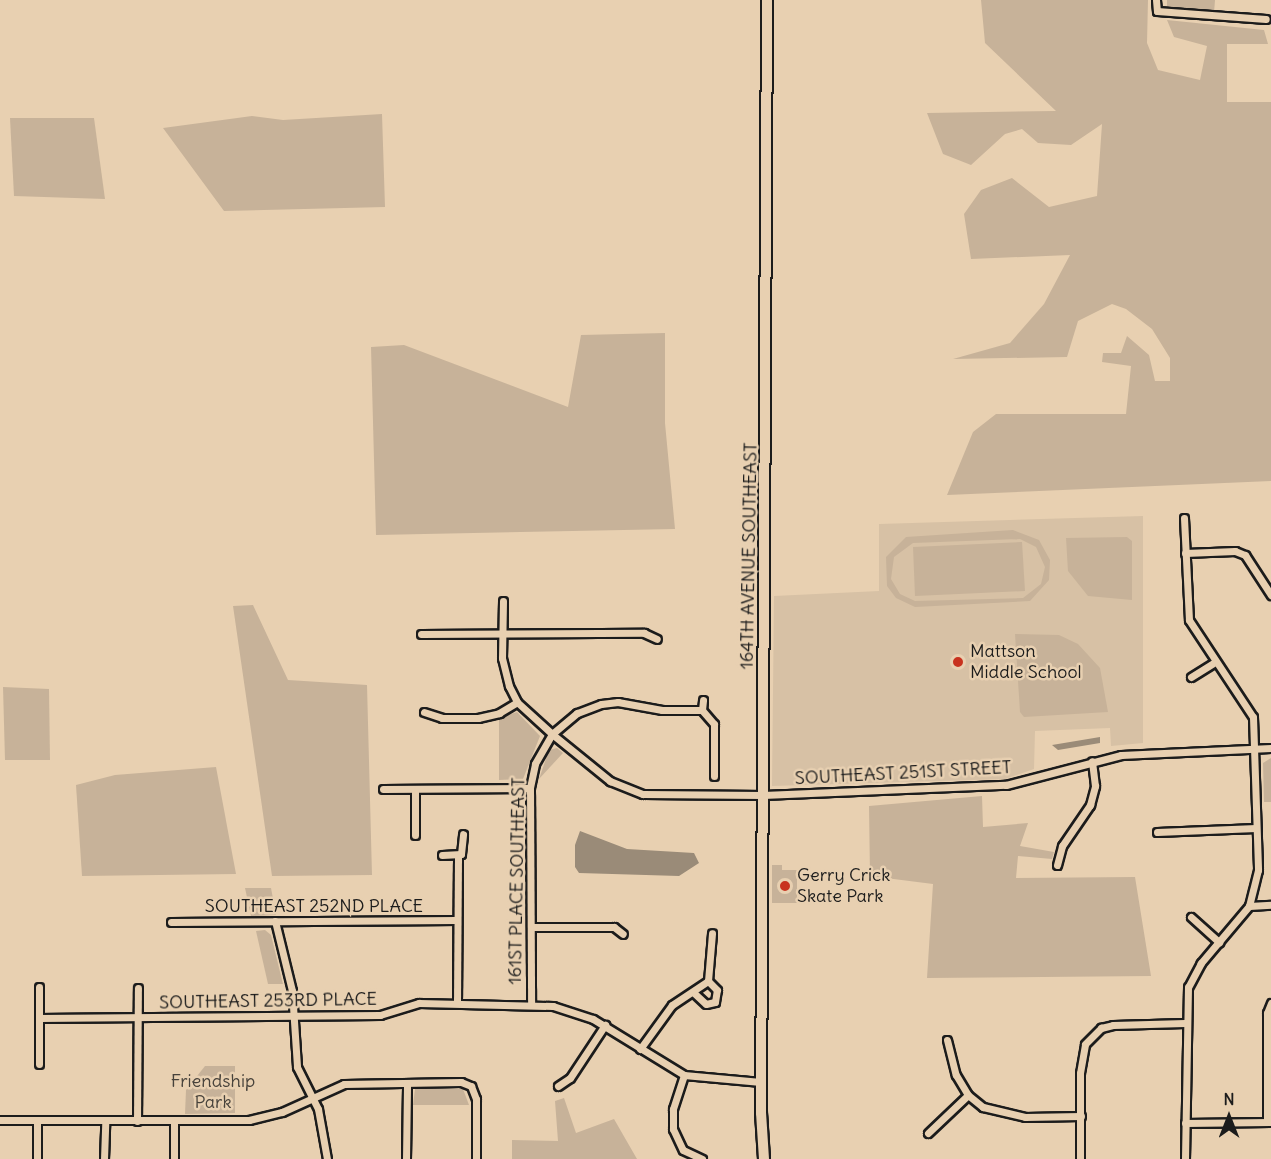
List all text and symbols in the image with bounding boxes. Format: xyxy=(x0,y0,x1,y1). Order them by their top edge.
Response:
street label: 164TH AVENUE SOUTHEAST xyxy=(736,442,762,670)
place label: Mattson Middle School xyxy=(970,641,1082,684)
marker: Mattson Middle School xyxy=(951,655,965,669)
street label: SOUTHEAST 251ST STREET xyxy=(794,757,1012,789)
street label: 161ST PLACE SOUTHEAST xyxy=(504,777,530,985)
place label: Gerry Crick Skate Park xyxy=(797,865,890,908)
marker: Gerry Crick Skate Park xyxy=(778,879,792,893)
street label: SOUTHEAST 252ND PLACE xyxy=(205,895,423,917)
street label: SOUTHEAST 253RD PLACE xyxy=(159,988,377,1014)
park label: Friendship Park xyxy=(171,1071,255,1114)
north arrow xyxy=(1199,1087,1259,1147)
text: N xyxy=(1223,1089,1235,1109)

